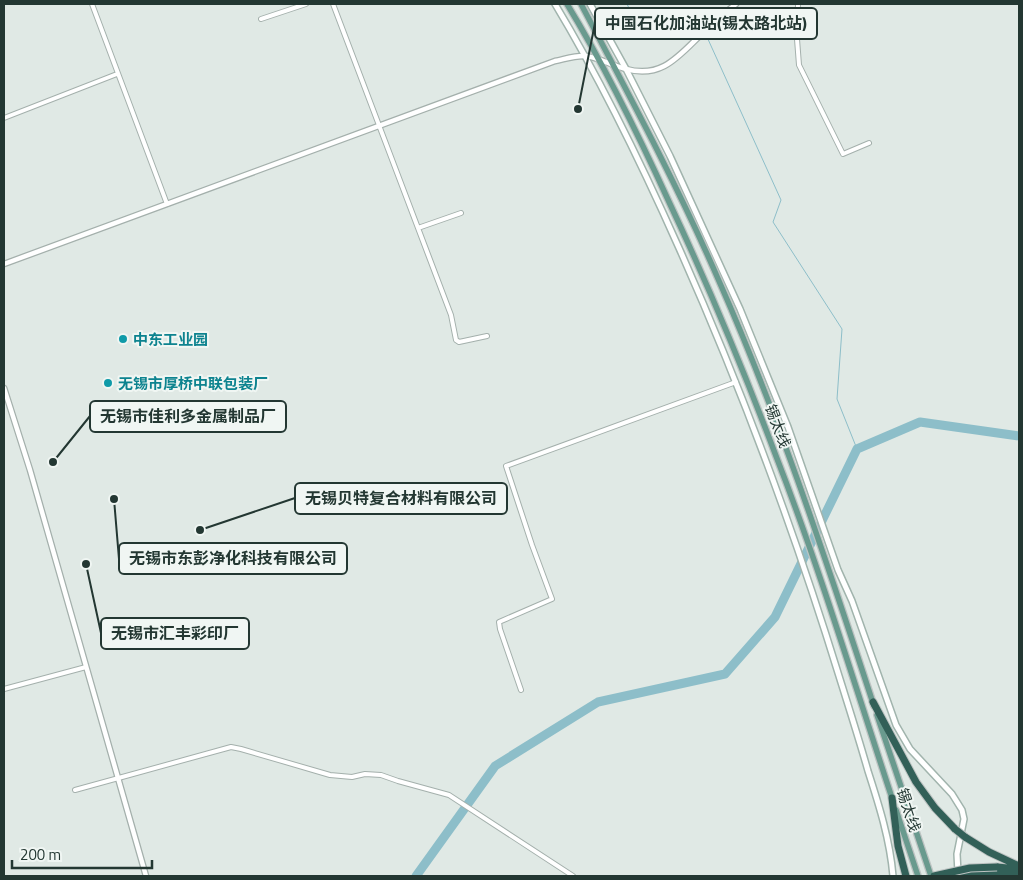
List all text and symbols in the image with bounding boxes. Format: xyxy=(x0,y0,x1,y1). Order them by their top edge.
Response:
callout: 中国石化加油站(锡太路北站) xyxy=(595,8,817,39)
text: 中国石化加油站(锡太路北站) xyxy=(605,11,807,35)
place label: 中东工业园 xyxy=(133,328,208,351)
marker: 中东工业园 xyxy=(117,333,129,345)
place label: 无锡市厚桥中联包装厂 xyxy=(118,372,268,395)
marker: 无锡市厚桥中联包装厂 xyxy=(102,377,114,389)
callout: 无锡市佳利多金属制品厂 xyxy=(90,401,286,432)
street label: 锡太线 xyxy=(759,401,797,451)
text: 无锡市佳利多金属制品厂 xyxy=(100,404,276,428)
callout: 无锡贝特复合材料有限公司 xyxy=(295,483,507,514)
text: 无锡贝特复合材料有限公司 xyxy=(305,486,497,510)
callout: 无锡市东彭净化科技有限公司 xyxy=(119,543,347,574)
text: 无锡市东彭净化科技有限公司 xyxy=(129,546,337,570)
callout: 无锡市汇丰彩印厂 xyxy=(101,618,249,649)
text: 无锡市汇丰彩印厂 xyxy=(111,621,239,645)
street label: 锡太线 xyxy=(891,785,927,835)
scale bar xyxy=(12,838,152,870)
text: 200 m xyxy=(20,843,61,866)

